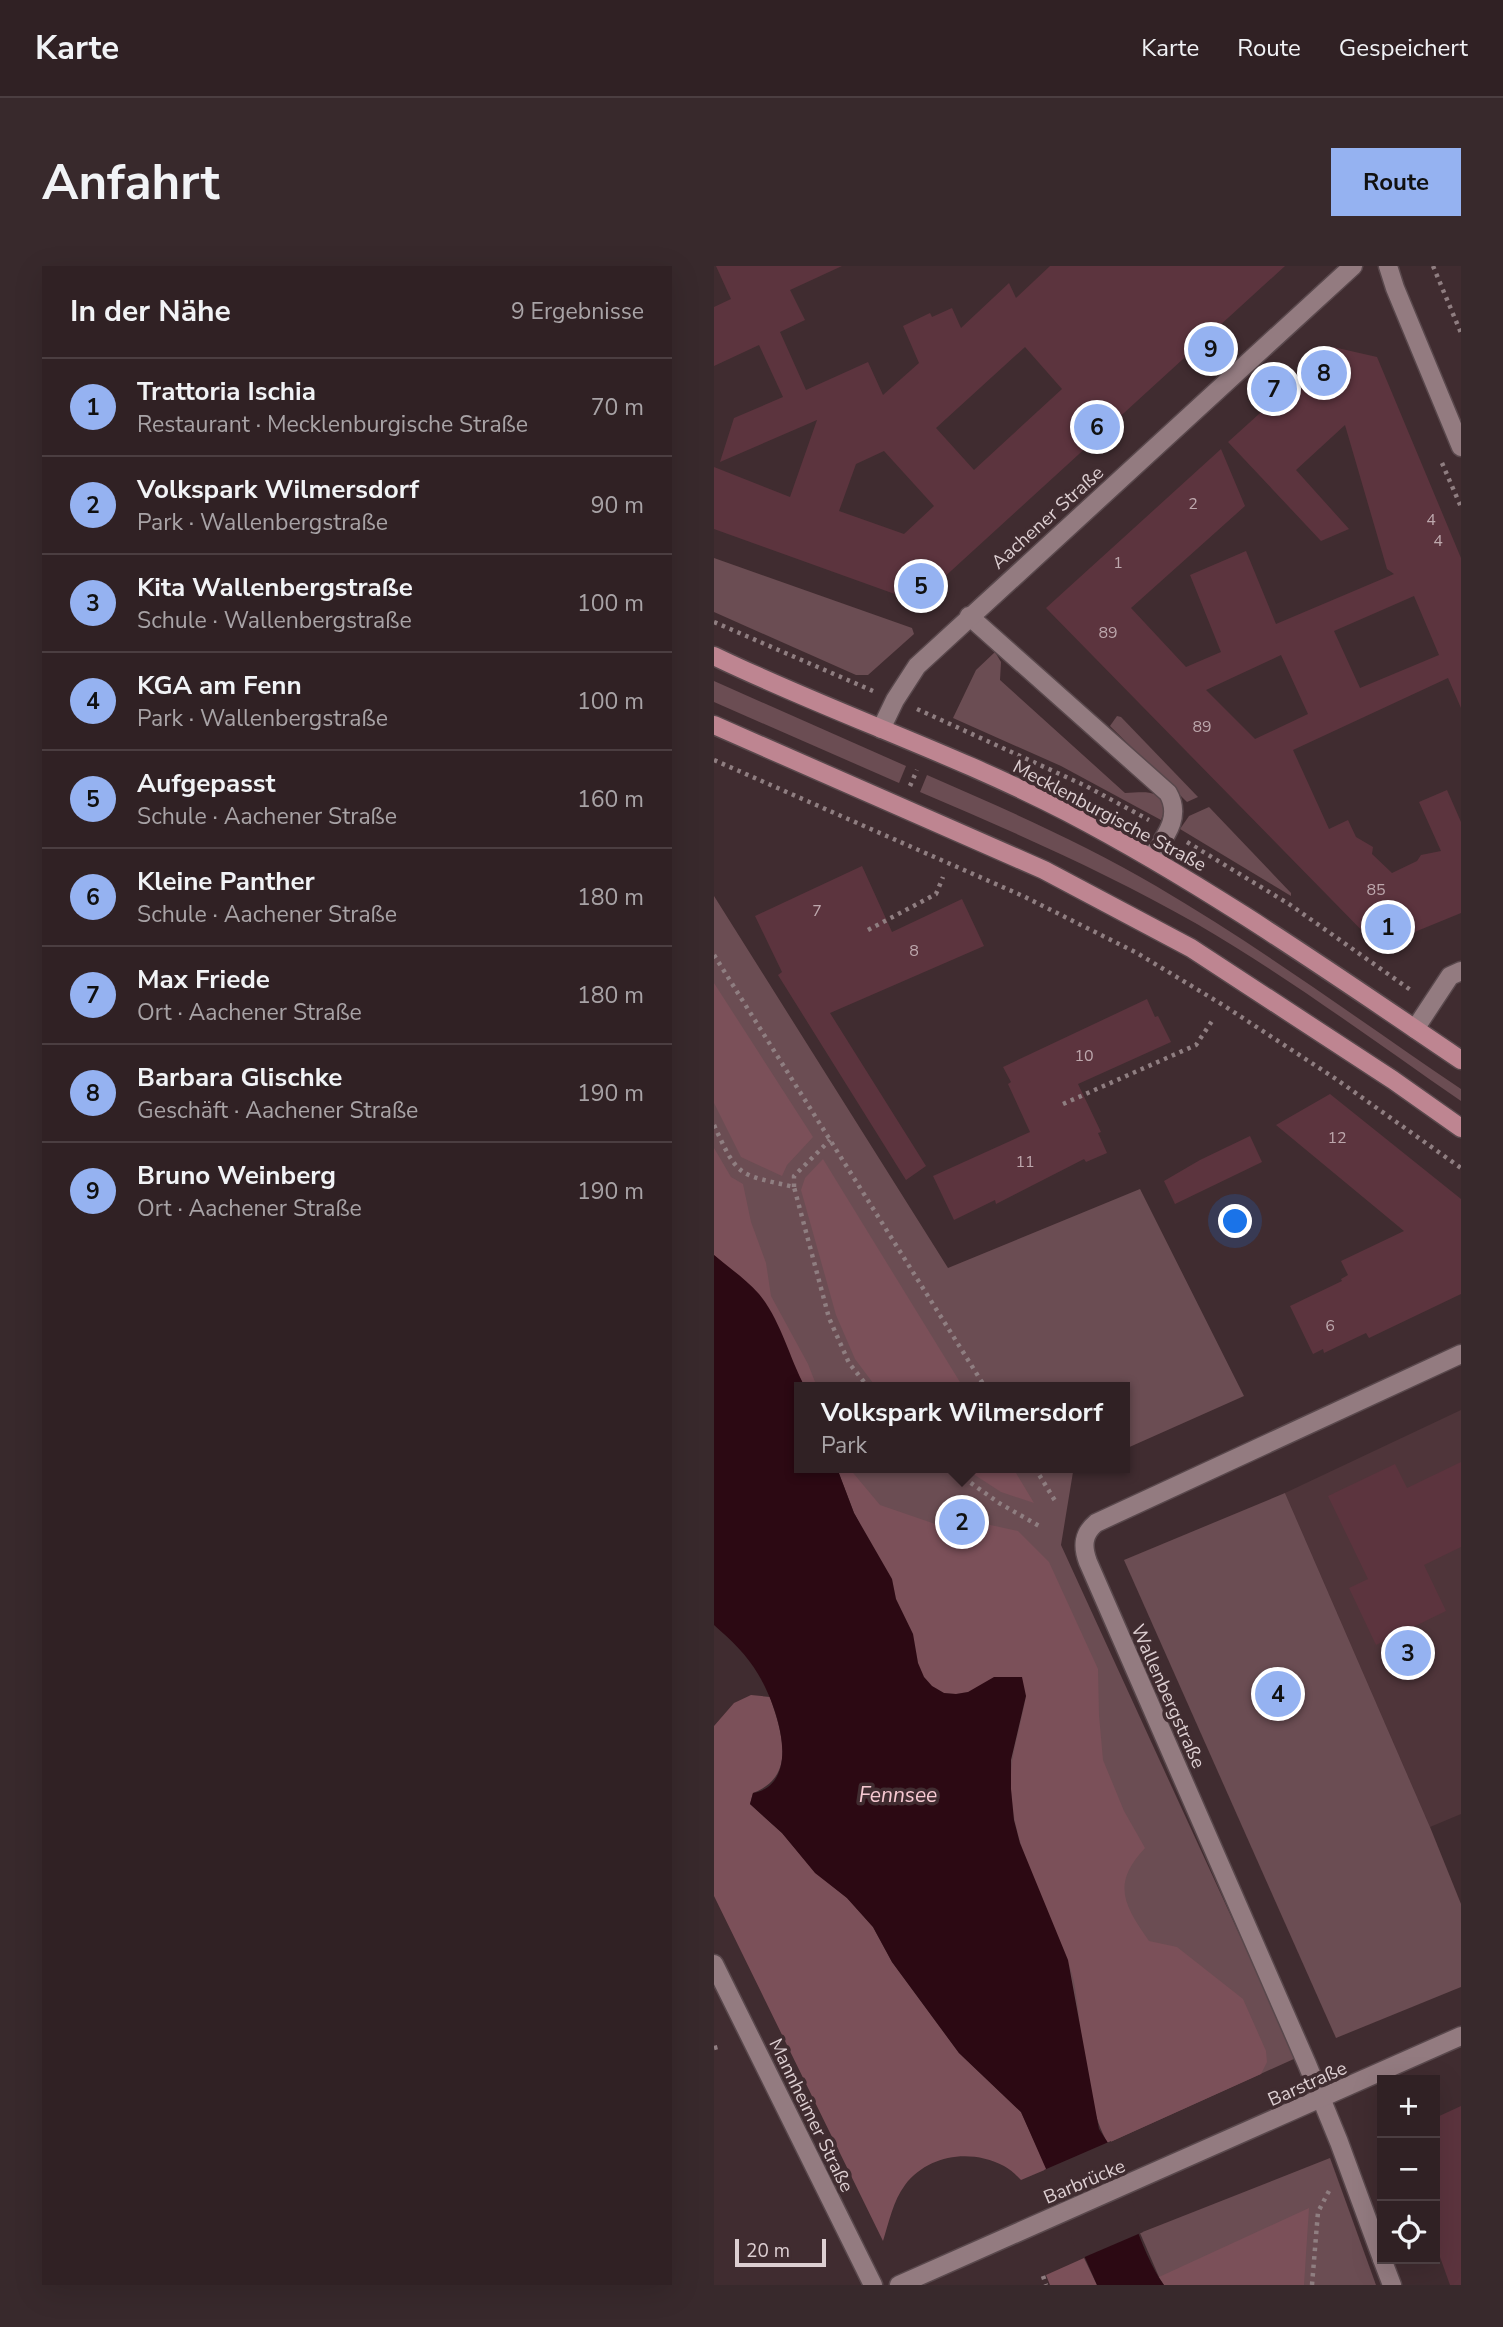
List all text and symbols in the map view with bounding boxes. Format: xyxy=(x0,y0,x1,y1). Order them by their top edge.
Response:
text: Karte xyxy=(35,26,119,71)
text: Karte xyxy=(1141,32,1199,64)
text: Route xyxy=(1237,32,1301,64)
text: Gespeichert xyxy=(1339,32,1468,64)
button: Route xyxy=(1331,148,1461,216)
text: Anfahrt xyxy=(42,149,220,216)
text: In der Nähe xyxy=(70,291,231,332)
text: 9 Ergebnisse xyxy=(511,296,644,327)
pin: 9 xyxy=(1188,323,1234,375)
pin: 8 xyxy=(1301,347,1347,399)
pin: 7 xyxy=(1251,363,1297,415)
text: Trattoria Ischia xyxy=(137,374,316,409)
text: 1 xyxy=(86,392,100,423)
text: 70 m xyxy=(591,392,644,423)
pin: 6 xyxy=(1074,401,1120,453)
text: Restaurant · Mecklenburgische Straße xyxy=(137,409,528,440)
street label: Aachener Straße xyxy=(986,460,1110,575)
text: Volkspark Wilmersdorf xyxy=(137,472,419,507)
text: 2 xyxy=(86,490,100,521)
text: 90 m xyxy=(591,490,644,521)
house number: 2 xyxy=(1188,493,1198,515)
text: Park · Wallenbergstraße xyxy=(137,507,388,538)
house number: 4 xyxy=(1426,509,1436,531)
house number: 4 xyxy=(1433,530,1443,552)
house number: 1 xyxy=(1113,552,1123,574)
pin: 5 xyxy=(898,560,944,612)
text: Kita Wallenbergstraße xyxy=(137,570,413,605)
text: 3 xyxy=(86,588,100,619)
text: 100 m xyxy=(577,588,644,619)
text: Schule · Wallenbergstraße xyxy=(137,605,412,636)
house number: 89 xyxy=(1098,622,1118,644)
text: KGA am Fenn xyxy=(137,668,302,703)
text: 4 xyxy=(86,686,100,717)
text: 100 m xyxy=(577,686,644,717)
text: Park · Wallenbergstraße xyxy=(137,703,388,734)
house number: 89 xyxy=(1192,716,1212,738)
street label: Mecklenburgische Straße xyxy=(1008,754,1211,878)
text: Aufgepasst xyxy=(137,766,275,801)
text: 5 xyxy=(86,784,100,815)
text: 160 m xyxy=(577,784,644,815)
text: Schule · Aachener Straße xyxy=(137,801,397,832)
text: Kleine Panther xyxy=(137,864,315,899)
house number: 85 xyxy=(1366,879,1386,901)
text: 6 xyxy=(86,882,100,913)
text: 180 m xyxy=(577,882,644,913)
text: Schule · Aachener Straße xyxy=(137,899,397,930)
house number: 7 xyxy=(812,900,822,922)
pin: 1 xyxy=(1365,901,1411,953)
house number: 8 xyxy=(909,940,919,962)
text: Max Friede xyxy=(137,962,270,997)
text: 7 xyxy=(86,980,100,1011)
text: 180 m xyxy=(577,980,644,1011)
text: Ort · Aachener Straße xyxy=(137,997,362,1028)
house number: 10 xyxy=(1074,1045,1094,1067)
text: Barbara Glischke xyxy=(137,1060,342,1095)
text: 8 xyxy=(86,1078,100,1109)
text: 190 m xyxy=(577,1078,644,1109)
text: Geschäft · Aachener Straße xyxy=(137,1095,418,1126)
house number: 12 xyxy=(1327,1127,1347,1149)
house number: 11 xyxy=(1015,1151,1035,1173)
text: Bruno Weinberg xyxy=(137,1158,336,1193)
text: 9 xyxy=(86,1176,100,1207)
text: 190 m xyxy=(577,1176,644,1207)
text: Ort · Aachener Straße xyxy=(137,1193,362,1224)
your location xyxy=(1218,1204,1252,1238)
house number: 6 xyxy=(1325,1315,1335,1337)
popup xyxy=(794,1382,1130,1473)
text: Volkspark Wilmersdorf xyxy=(821,1395,1103,1430)
text: Park xyxy=(821,1430,867,1461)
pin: 2 xyxy=(939,1496,985,1548)
street label: Wallenbergstraße xyxy=(1125,1620,1212,1773)
pin: 3 xyxy=(1385,1627,1431,1679)
pin: 4 xyxy=(1255,1668,1301,1720)
water label: Fennsee xyxy=(859,1781,937,1809)
street label: Mannheimer Straße xyxy=(763,2034,860,2197)
street label: Barstraße xyxy=(1264,2055,1351,2113)
map controls xyxy=(1377,2075,1440,2264)
button: + xyxy=(1377,2075,1440,2138)
button: − xyxy=(1377,2138,1440,2201)
street label: Barbrücke xyxy=(1040,2153,1129,2211)
button: locate xyxy=(1377,2201,1440,2264)
scale bar xyxy=(735,2236,826,2268)
text: 20 m xyxy=(746,2238,790,2264)

